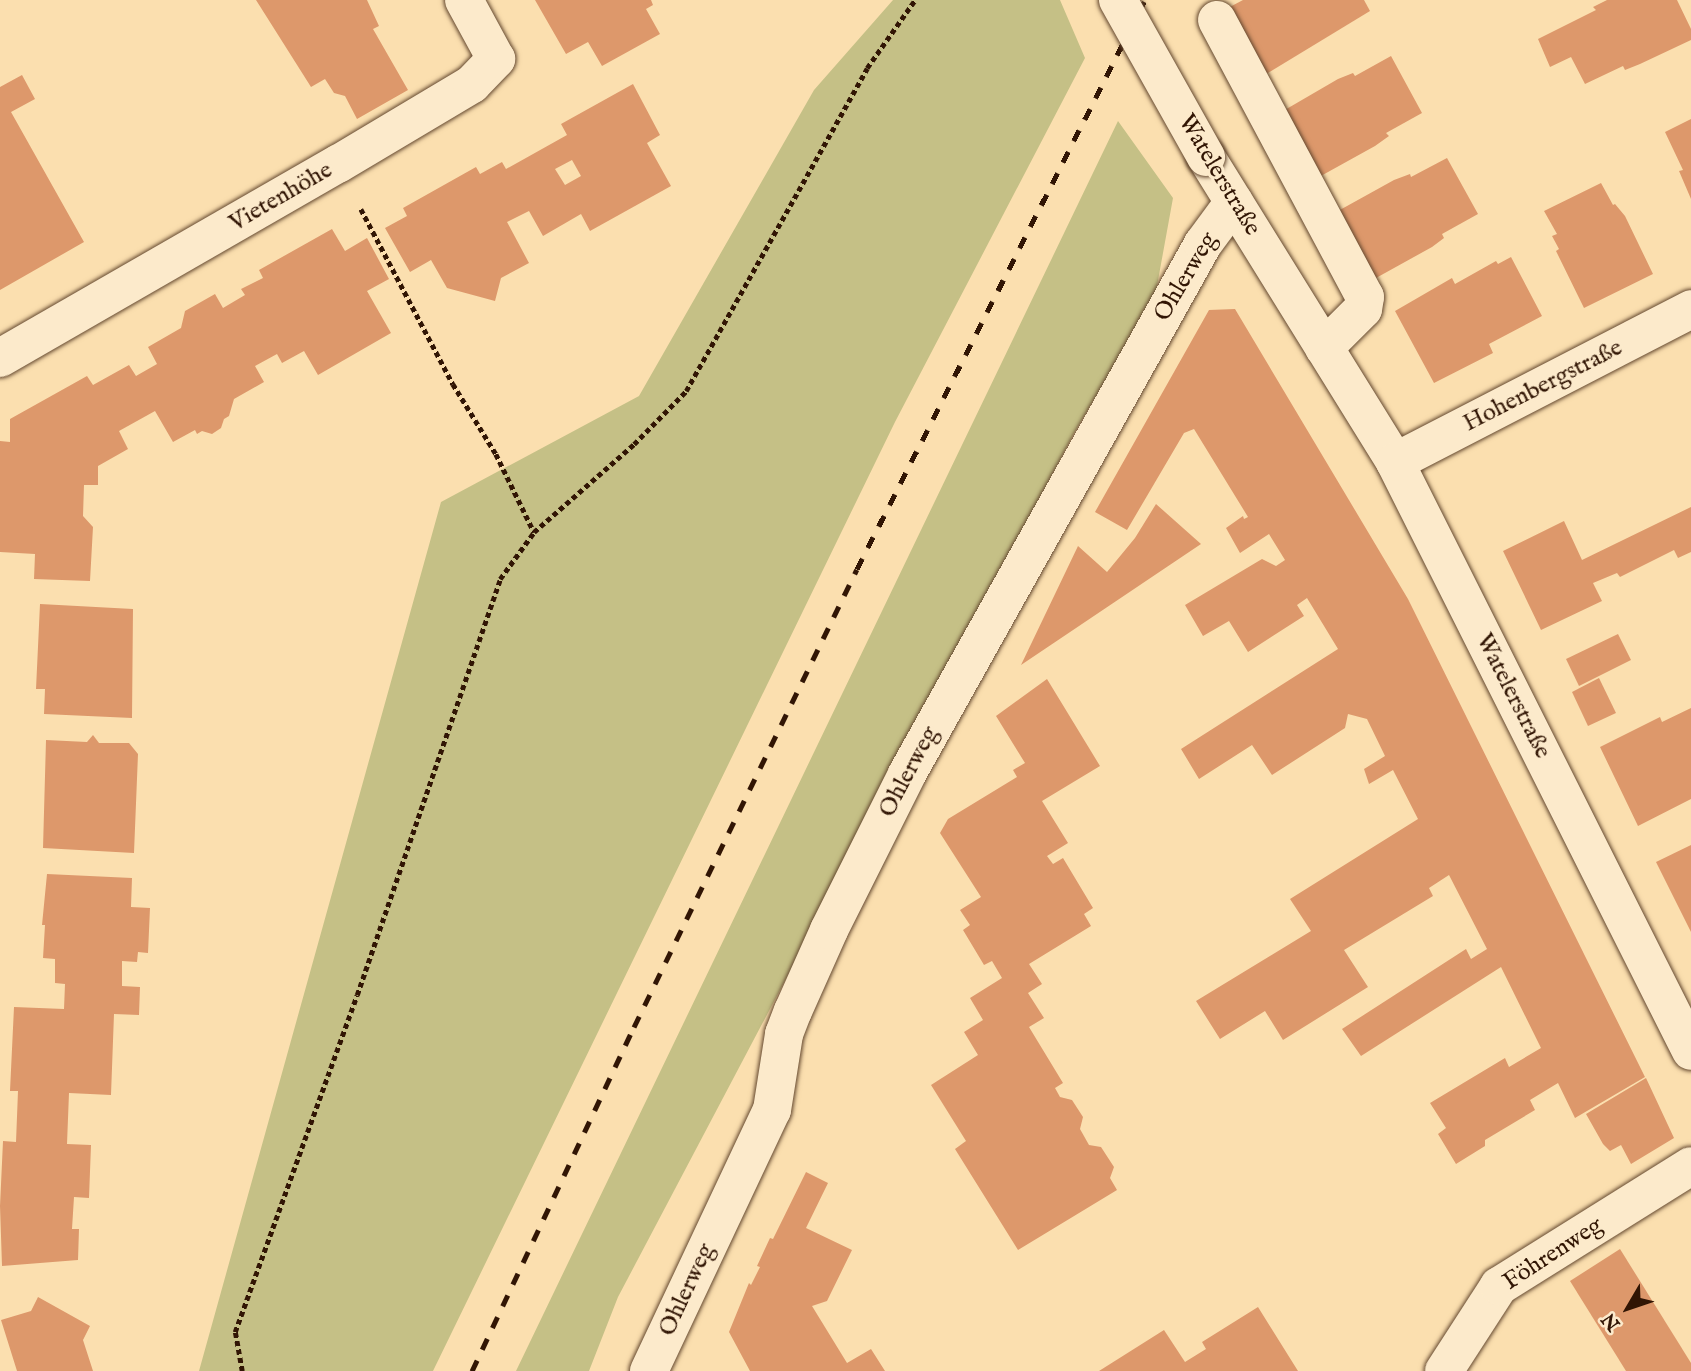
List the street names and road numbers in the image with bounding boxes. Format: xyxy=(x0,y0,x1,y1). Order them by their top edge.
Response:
street label: Watelerstraße xyxy=(1171,109,1267,241)
street label: Vietenhöhe xyxy=(224,156,338,238)
street label: Ohlerweg xyxy=(1148,227,1224,327)
street label: Hohenbergstraße xyxy=(1459,334,1627,438)
street label: Watelerstraße xyxy=(1469,629,1557,763)
street label: Ohlerweg xyxy=(873,722,945,822)
street label: Föhrenweg xyxy=(1498,1211,1608,1297)
street label: Ohlerweg xyxy=(653,1239,721,1341)

